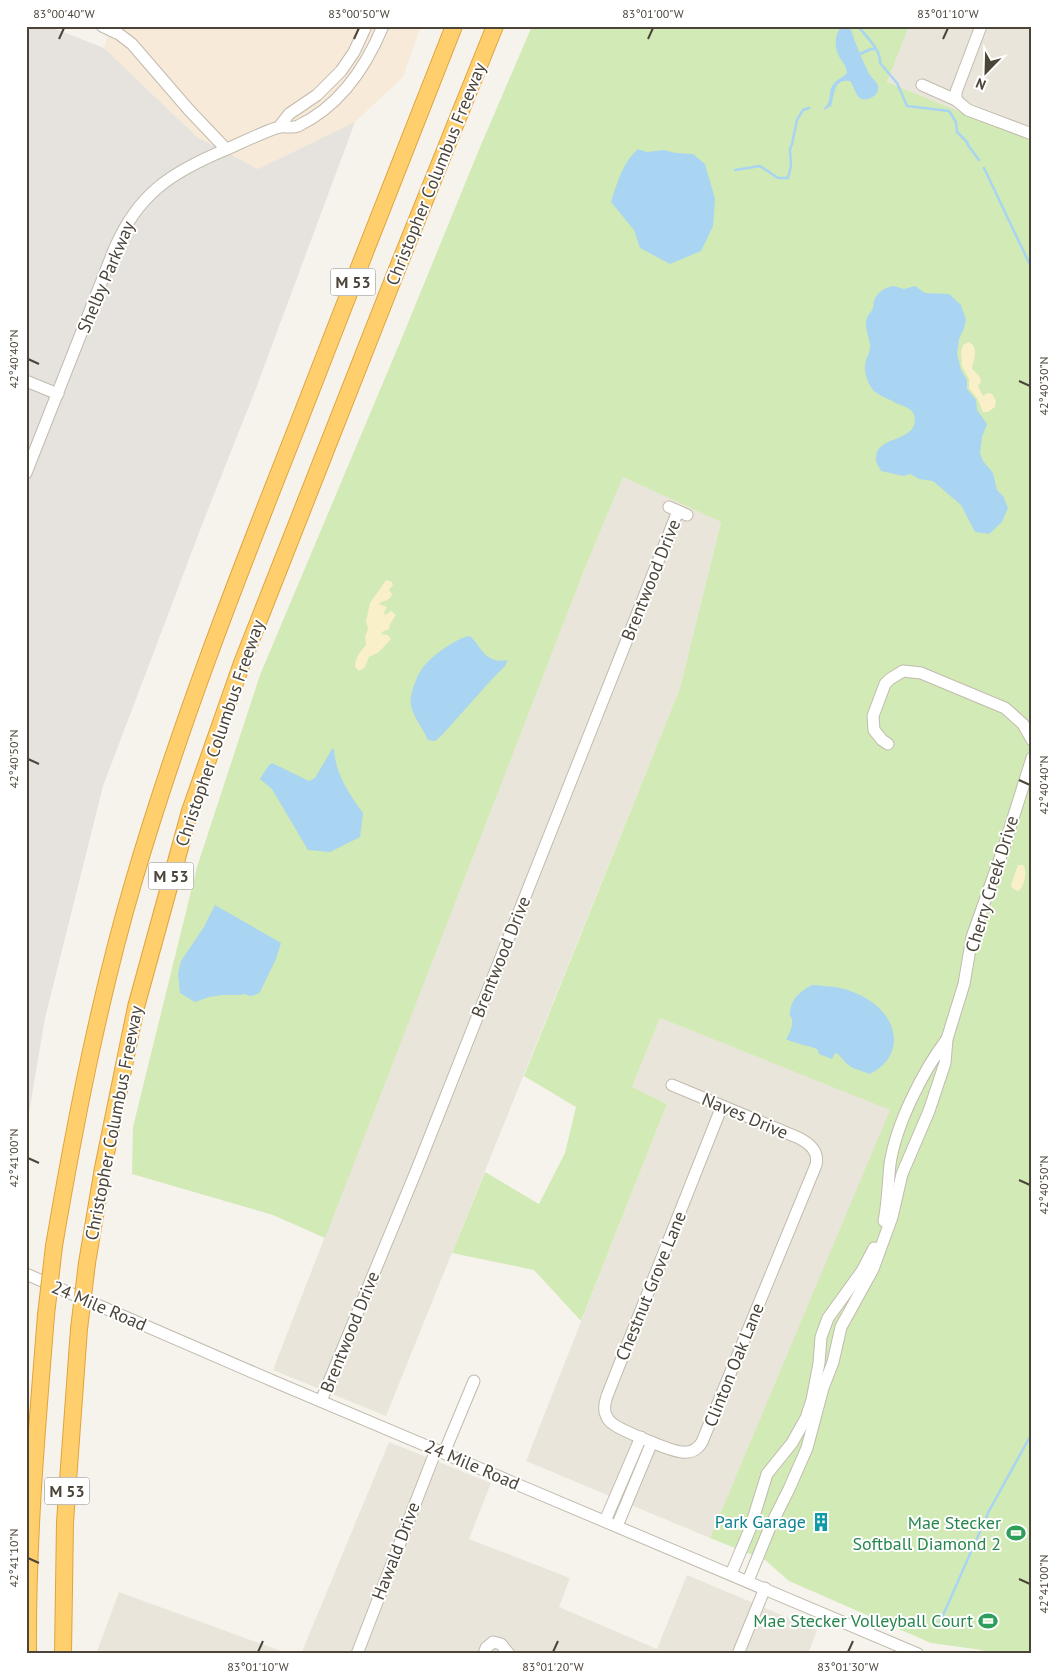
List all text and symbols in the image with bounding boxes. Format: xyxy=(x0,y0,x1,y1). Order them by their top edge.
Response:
text: 83°00'40"W xyxy=(33,6,95,21)
text: 83°00'50"W xyxy=(328,6,390,21)
text: 83°01'00"W xyxy=(622,6,684,21)
text: 83°01'10"W xyxy=(917,6,979,21)
north arrow xyxy=(960,48,1010,98)
street label: Christopher Columbus Freeway xyxy=(380,58,491,289)
text: N xyxy=(973,74,989,94)
street label: Shelby Parkway xyxy=(72,217,140,336)
road number: M 53 xyxy=(330,268,376,296)
text: 42°40'40"N xyxy=(6,329,21,389)
text: 42°40'30"N xyxy=(1036,356,1051,416)
street label: Brentwood Drive xyxy=(616,516,685,644)
street label: Christopher Columbus Freeway xyxy=(170,616,269,849)
text: 42°40'50"N xyxy=(6,729,21,789)
text: 42°40'40"N xyxy=(1036,755,1051,815)
street label: Cherry Creek Drive xyxy=(960,813,1023,955)
road number: M 53 xyxy=(148,862,194,889)
street label: Brentwood Drive xyxy=(466,893,535,1021)
street label: Christopher Columbus Freeway xyxy=(79,1003,148,1242)
street label: Naves Drive xyxy=(699,1087,792,1144)
text: 42°41'00"N xyxy=(6,1128,21,1188)
text: 42°40'50"N xyxy=(1036,1155,1051,1215)
street label: Chestnut Grove Lane xyxy=(610,1208,691,1364)
street label: Brentwood Drive xyxy=(315,1268,384,1396)
street label: 24 Mile Road xyxy=(48,1275,150,1336)
street label: Clinton Oak Lane xyxy=(698,1300,769,1430)
street label: 24 Mile Road xyxy=(421,1434,523,1495)
road number: M 53 xyxy=(44,1478,90,1504)
street label: Hawald Drive xyxy=(366,1498,425,1603)
place label: Park Garage xyxy=(715,1510,806,1533)
building icon: Park Garage xyxy=(810,1511,832,1533)
place label: Mae Stecker Softball Diamond 2 xyxy=(853,1511,1001,1555)
sports icon: Mae Stecker Softball Diamond 2 xyxy=(1005,1522,1027,1544)
text: 42°41'10"N xyxy=(6,1528,21,1588)
text: 42°41'00"N xyxy=(1036,1554,1051,1614)
place label: Mae Stecker Volleyball Court xyxy=(753,1609,973,1632)
sports icon: Mae Stecker Volleyball Court xyxy=(977,1610,999,1632)
text: 83°01'10"W xyxy=(227,1659,289,1674)
text: 83°01'20"W xyxy=(522,1659,584,1674)
text: 83°01'30"W xyxy=(817,1659,879,1674)

